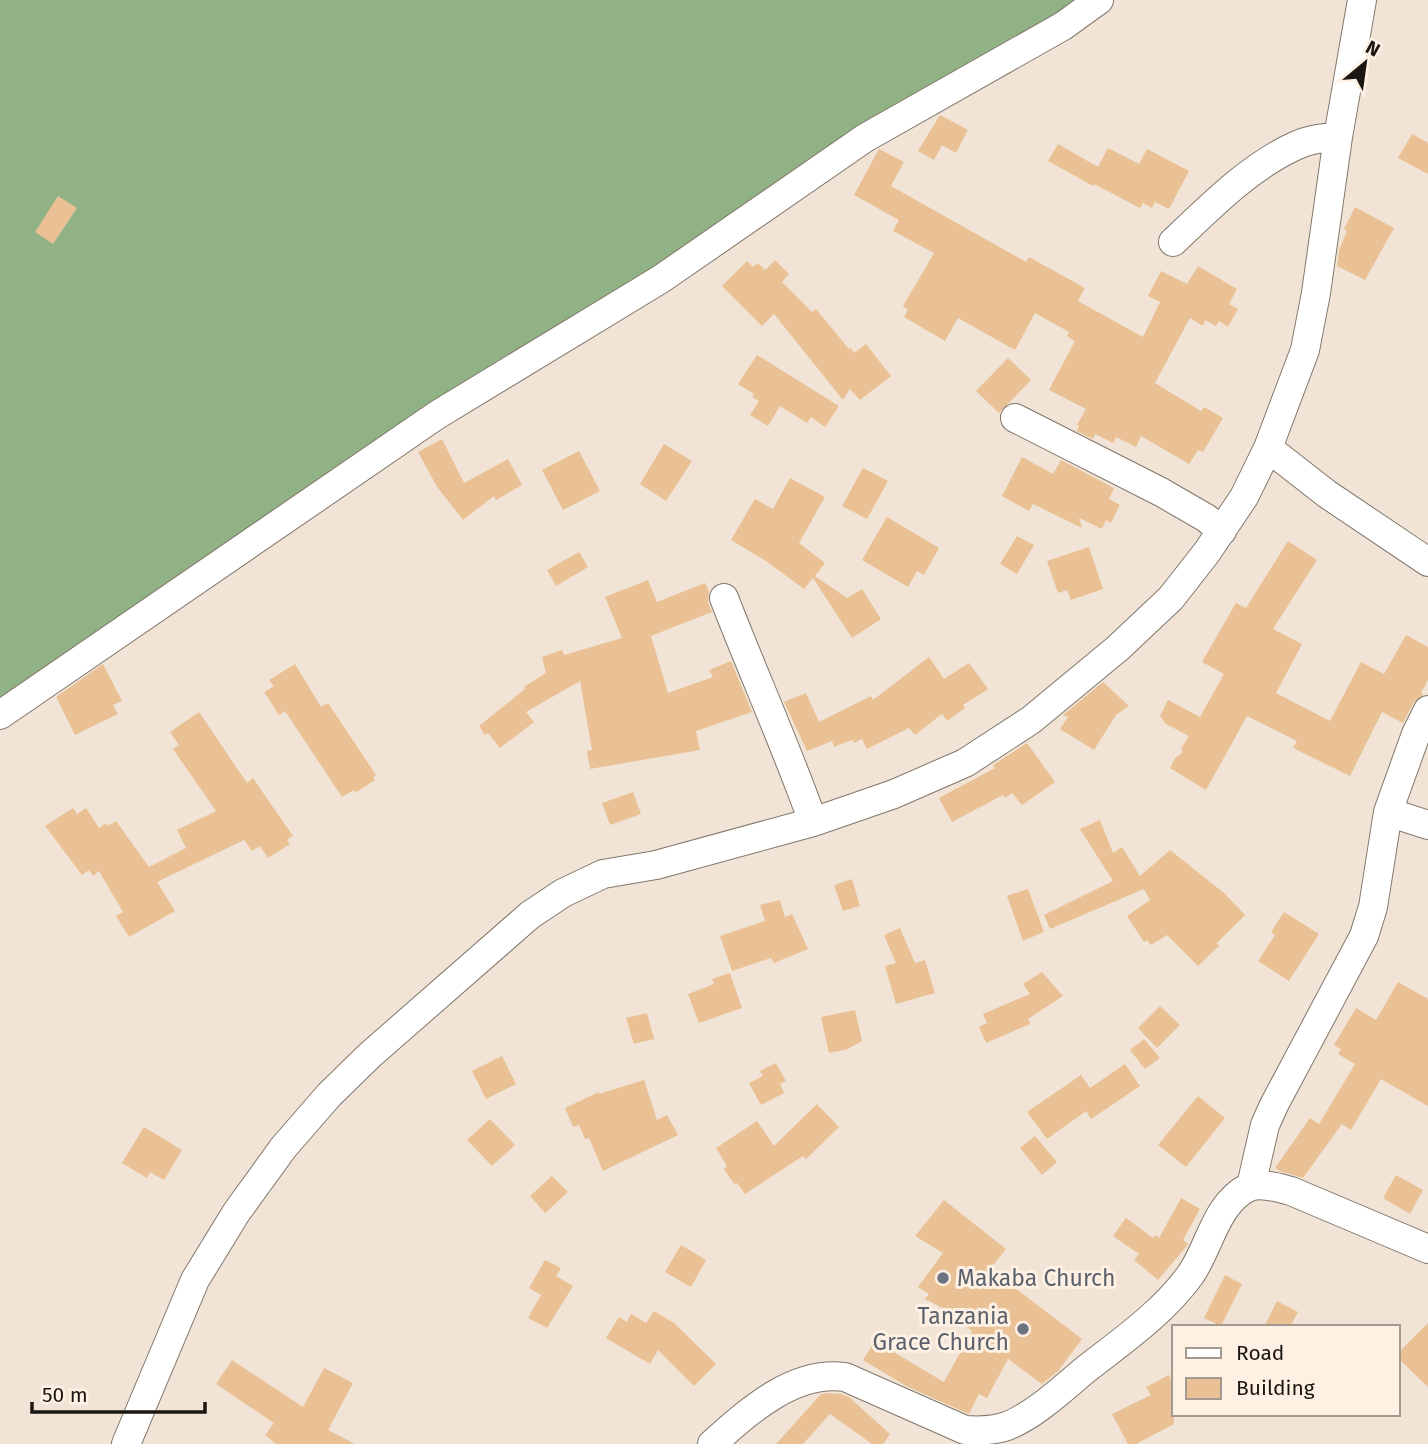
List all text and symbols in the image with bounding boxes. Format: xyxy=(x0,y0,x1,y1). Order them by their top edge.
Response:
north arrow xyxy=(1330,28,1400,98)
text: N xyxy=(1362,35,1384,62)
place label: Makaba Church xyxy=(957,1264,1116,1292)
marker: Makaba Church xyxy=(935,1270,951,1286)
place label: Tanzania Grace Church xyxy=(873,1302,1009,1356)
marker: Tanzania Grace Church xyxy=(1015,1321,1031,1337)
legend xyxy=(1172,1325,1400,1416)
text: Road xyxy=(1236,1340,1284,1366)
scale bar xyxy=(32,1370,205,1414)
text: Building xyxy=(1236,1375,1315,1401)
text: 50 m xyxy=(42,1382,88,1408)

